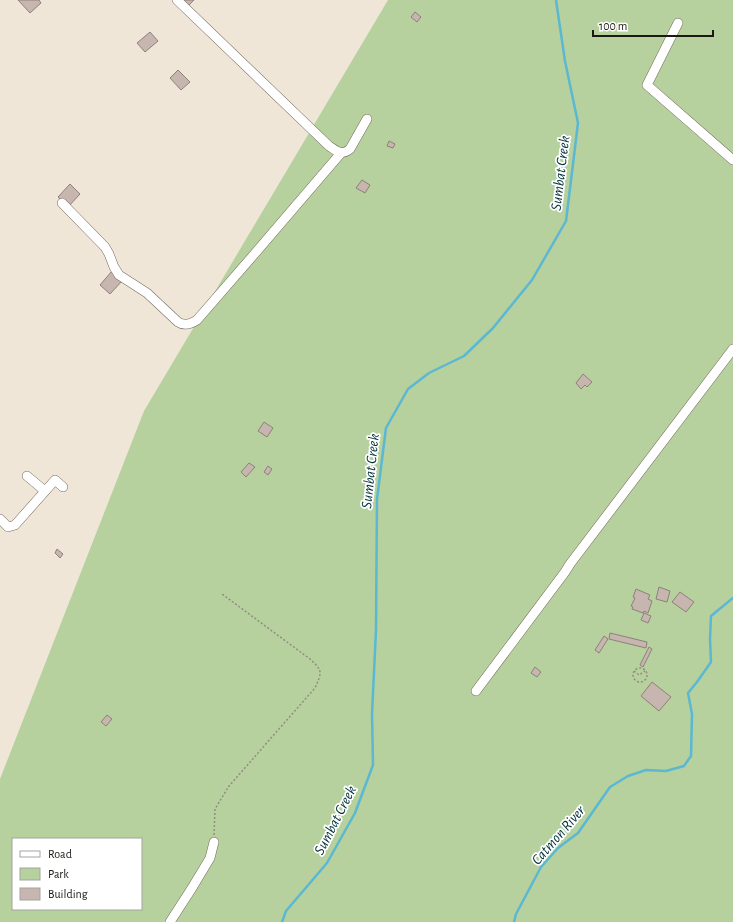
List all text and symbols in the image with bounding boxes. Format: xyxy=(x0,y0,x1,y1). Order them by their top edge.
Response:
scale bar xyxy=(593,12,713,38)
text: 100 m xyxy=(599,20,627,32)
water label: Sumbat Creek xyxy=(548,135,573,211)
water label: Sumbat Creek xyxy=(359,433,382,509)
water label: Sumbat Creek xyxy=(312,783,359,857)
water label: Catmon River xyxy=(529,802,589,868)
legend xyxy=(12,838,142,910)
text: Road xyxy=(48,848,72,860)
text: Park xyxy=(48,868,69,880)
text: Building xyxy=(48,888,88,900)

